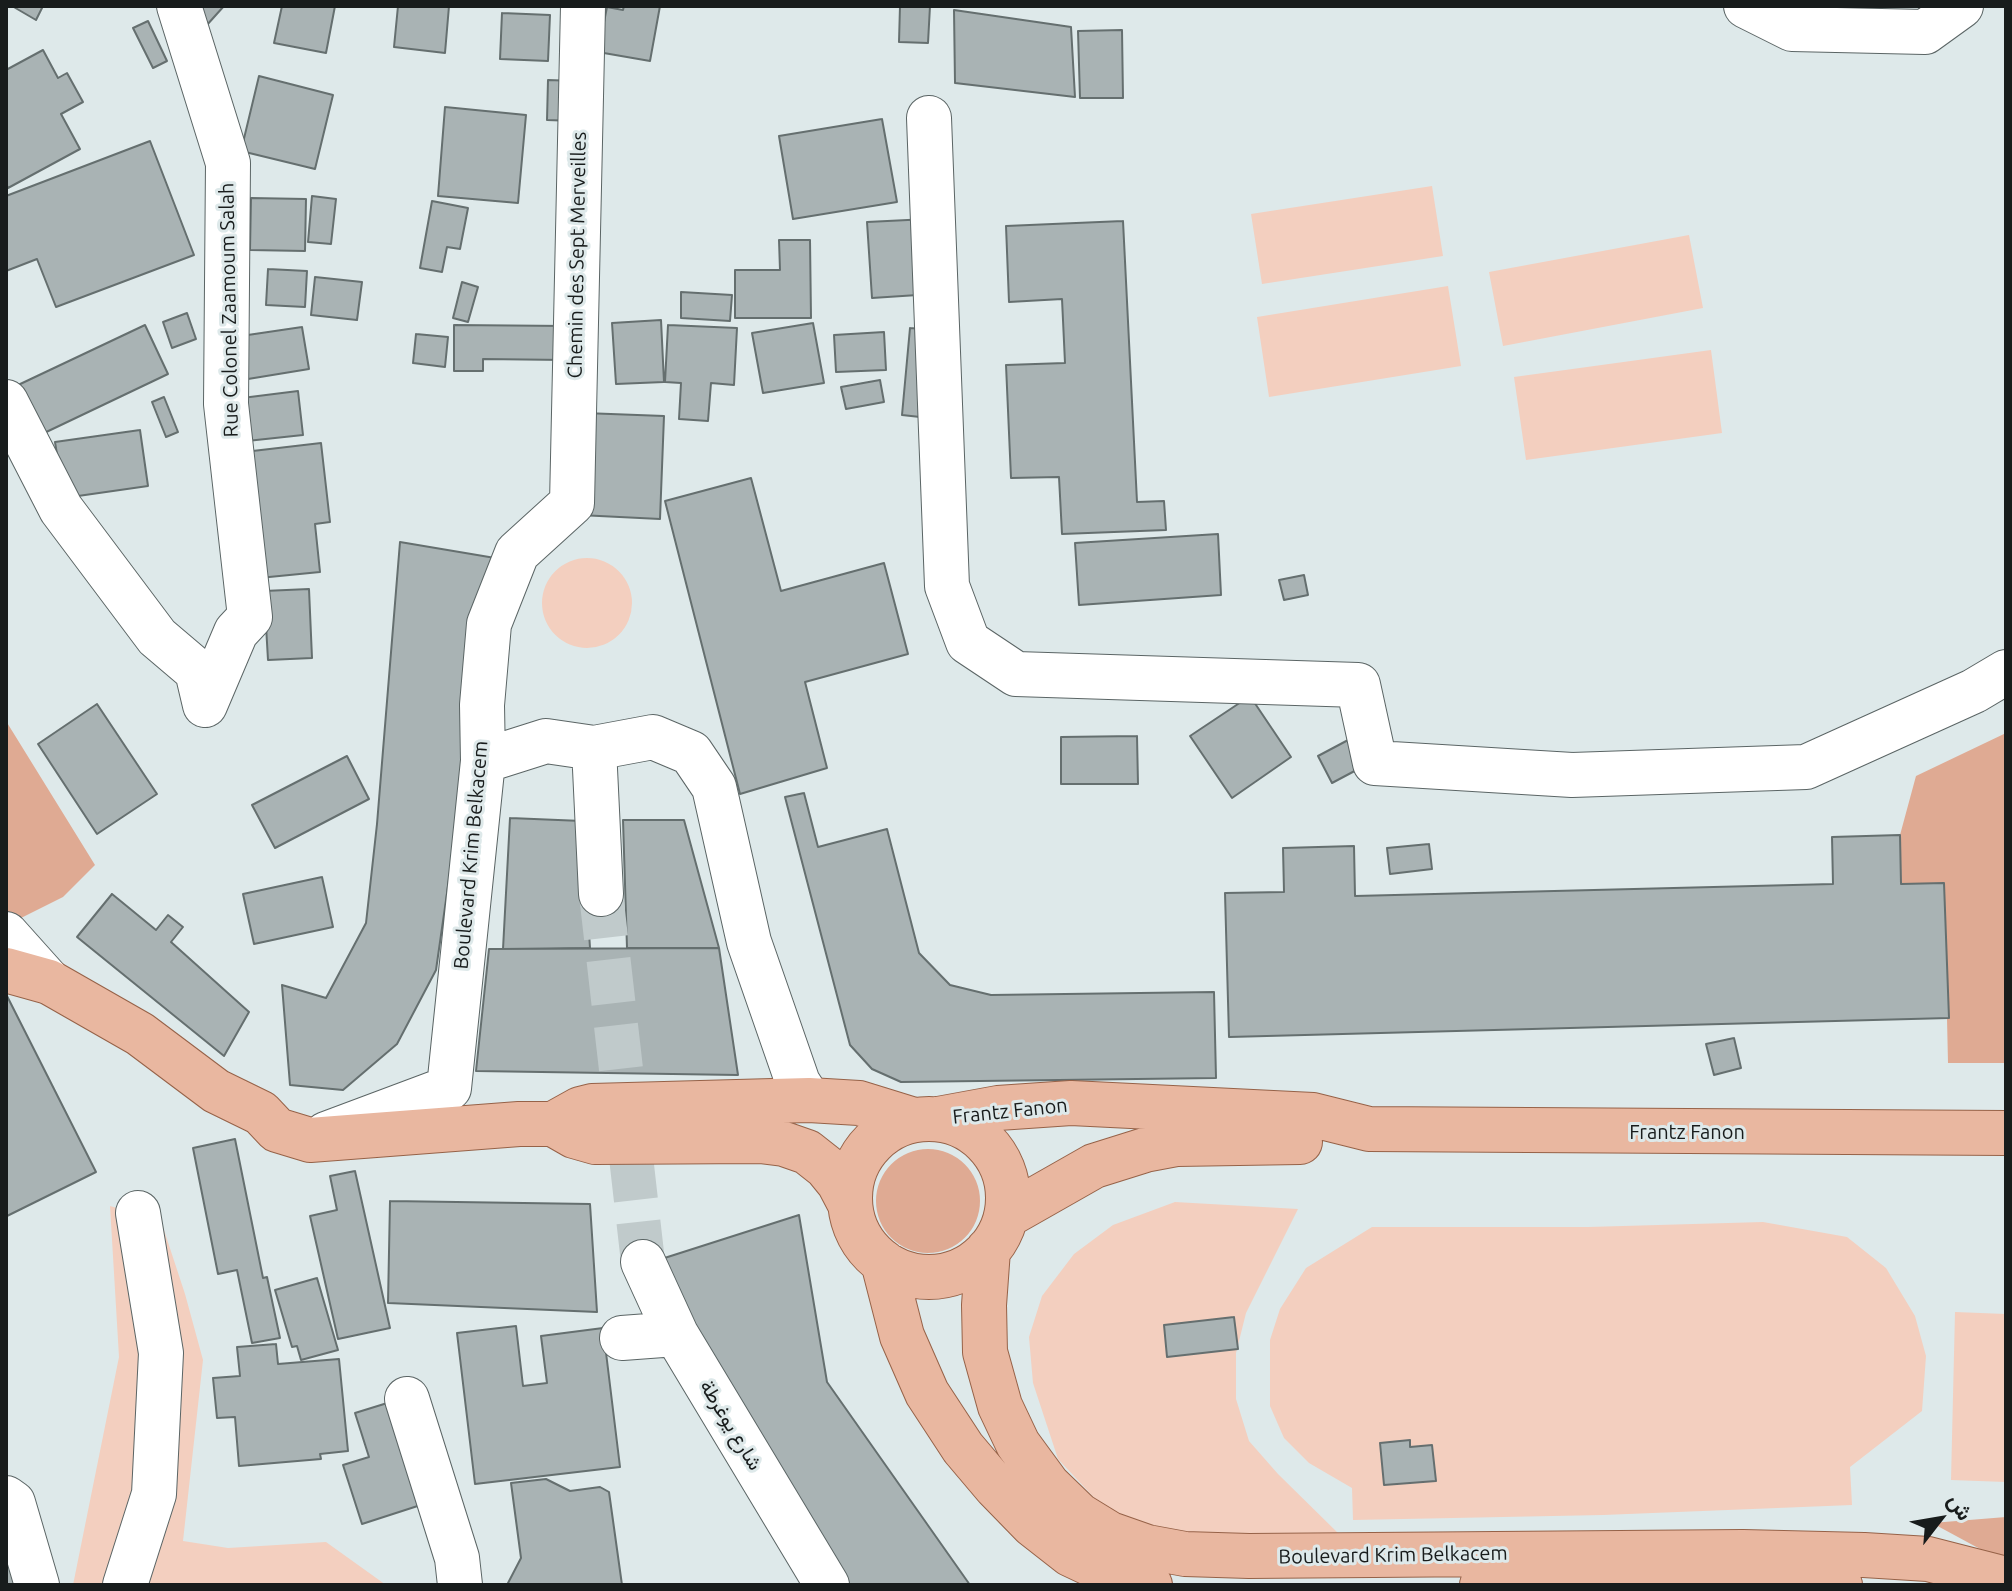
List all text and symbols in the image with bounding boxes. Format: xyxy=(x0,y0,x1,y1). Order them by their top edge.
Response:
street label: Chemin des Sept Merveilles xyxy=(563,131,591,379)
street label: Rue Colonel Zaamoum Salah xyxy=(215,183,243,437)
street label: Boulevard Krim Belkacem xyxy=(449,740,493,970)
street label: Frantz Fanon xyxy=(951,1093,1069,1129)
street label: Frantz Fanon xyxy=(1629,1120,1745,1144)
street label: شارع يوغرطة xyxy=(695,1376,767,1474)
north arrow xyxy=(1900,1479,1980,1559)
text: ش xyxy=(1943,1489,1979,1524)
street label: Boulevard Krim Belkacem xyxy=(1278,1541,1508,1569)

